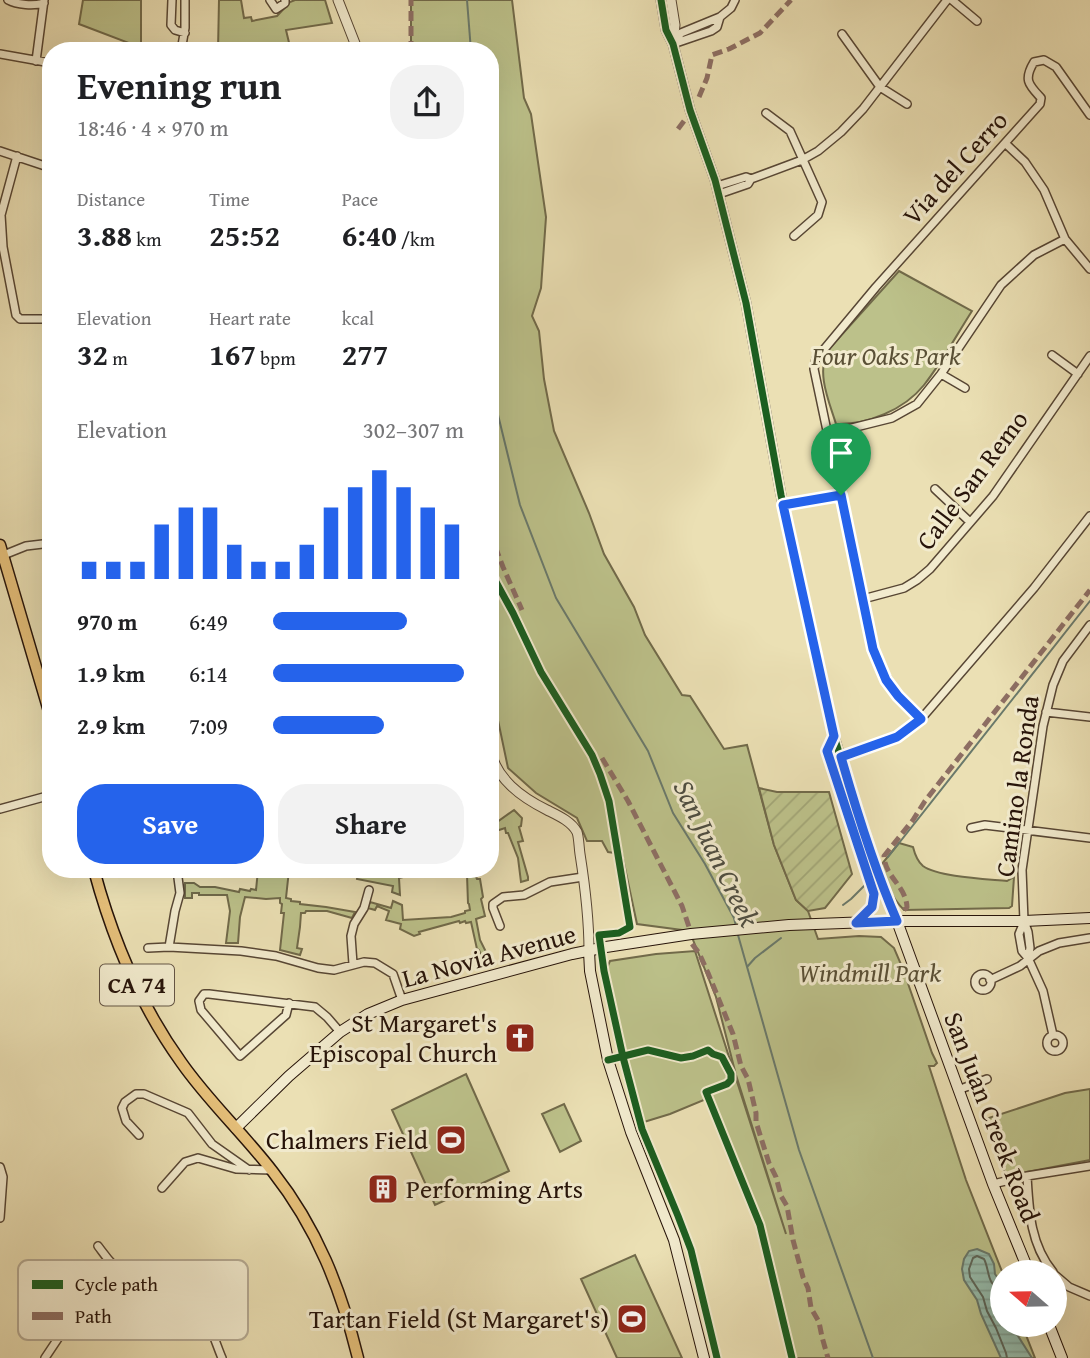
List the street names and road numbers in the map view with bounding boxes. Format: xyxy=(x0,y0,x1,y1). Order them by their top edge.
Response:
street label: Via del Cerro xyxy=(893,102,1017,234)
street label: Calle San Remo xyxy=(906,402,1037,558)
street label: Camino la Ronda xyxy=(984,692,1049,879)
street label: La Novia Avenue xyxy=(398,914,580,997)
road number: CA 74 xyxy=(100,965,174,1006)
street label: San Juan Creek Road xyxy=(934,1006,1051,1228)

